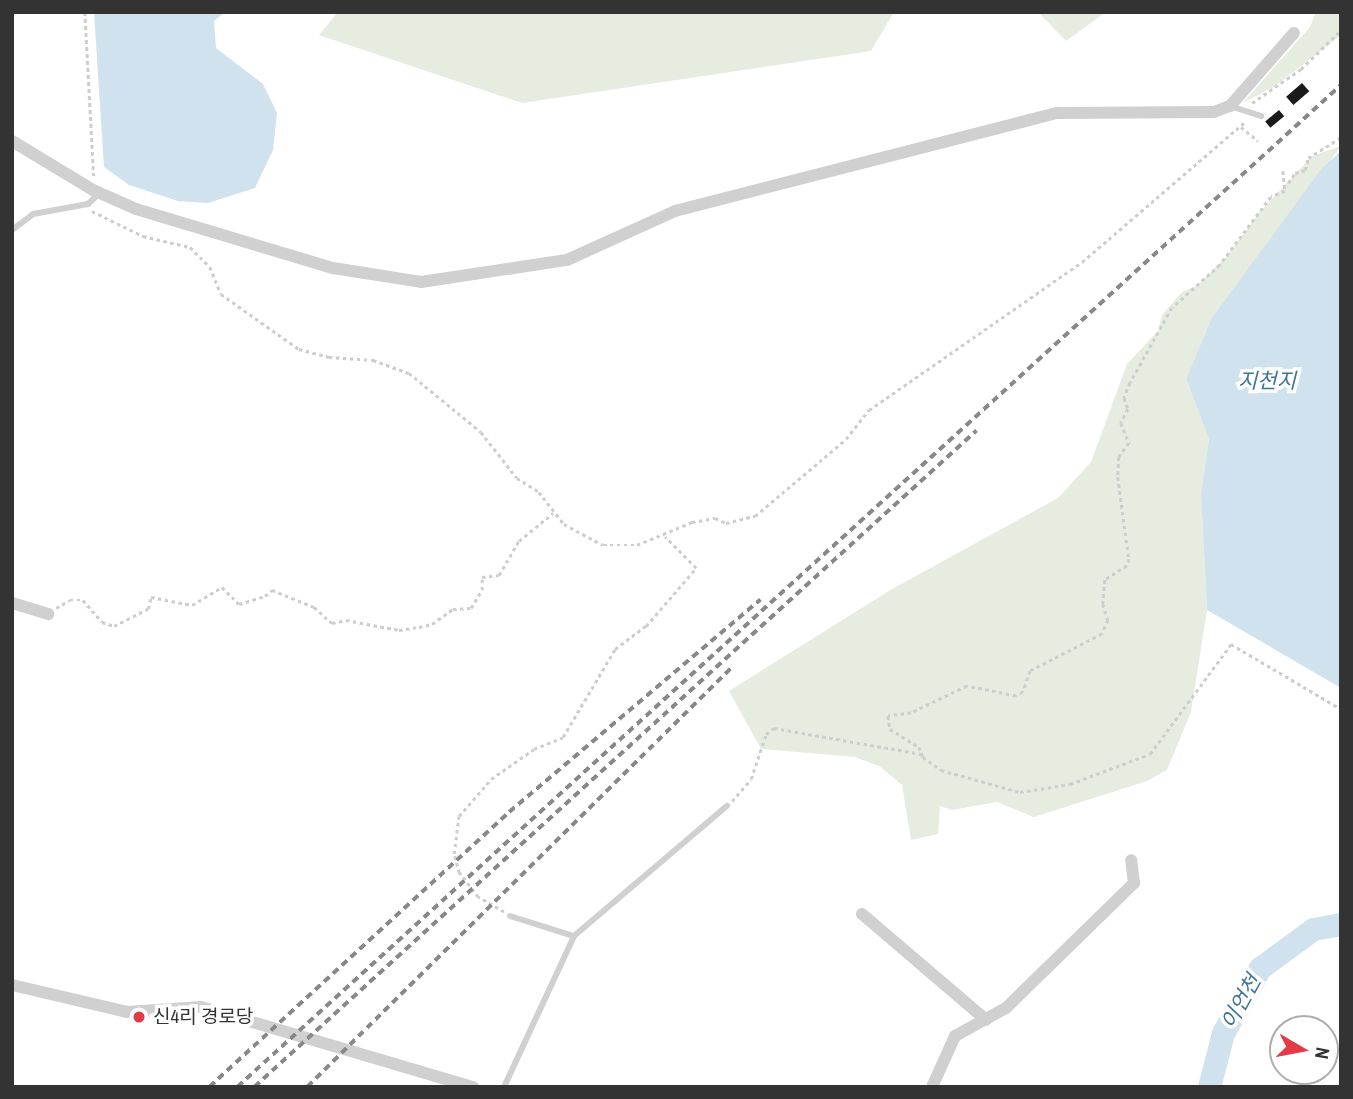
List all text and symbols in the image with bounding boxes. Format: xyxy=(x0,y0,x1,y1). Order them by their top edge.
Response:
water label: 지천지 xyxy=(1238,368,1296,394)
water label: 이언천 xyxy=(1216,971,1266,1033)
place label: 신4리 경로당 xyxy=(153,1006,253,1028)
marker: 신4리 경로당 xyxy=(131,1009,147,1025)
north arrow xyxy=(1269,1015,1339,1085)
text: N xyxy=(1309,1046,1336,1061)

